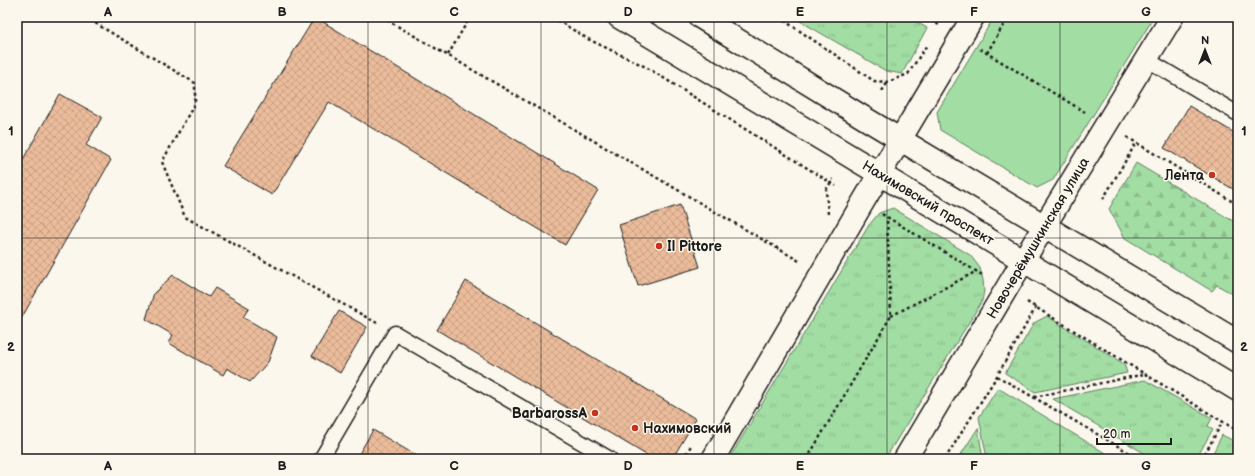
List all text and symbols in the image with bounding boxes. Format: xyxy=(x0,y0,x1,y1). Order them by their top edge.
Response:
text: A xyxy=(103,4,112,20)
text: B xyxy=(277,4,287,20)
text: C xyxy=(449,4,459,20)
text: D xyxy=(623,4,633,20)
text: E xyxy=(796,4,805,20)
text: F xyxy=(970,4,978,20)
text: G xyxy=(1141,4,1151,20)
north arrow xyxy=(1185,30,1225,70)
text: N xyxy=(1201,34,1209,47)
text: 1 xyxy=(8,123,14,139)
text: 1 xyxy=(1241,123,1247,139)
street label: Новочерёмушкинская улица xyxy=(983,154,1093,322)
street label: Нахимовский проспект xyxy=(859,157,997,249)
place label: Лента xyxy=(1164,167,1205,184)
marker: Лента xyxy=(1207,170,1217,180)
place label: Il Pittore xyxy=(667,238,722,255)
marker: Il Pittore xyxy=(654,241,664,251)
text: 2 xyxy=(7,339,15,355)
text: 2 xyxy=(1240,339,1248,355)
place label: BarbarossA xyxy=(512,405,587,422)
marker: BarbarossA xyxy=(590,408,600,418)
place label: Нахимовский xyxy=(643,420,731,437)
scale bar xyxy=(1097,420,1171,446)
marker: Нахимовский xyxy=(630,423,640,433)
text: 20 m xyxy=(1103,427,1130,442)
text: A xyxy=(103,458,112,474)
text: B xyxy=(277,458,287,474)
text: C xyxy=(449,458,459,474)
text: D xyxy=(623,458,633,474)
text: E xyxy=(796,458,805,474)
text: F xyxy=(970,458,978,474)
text: G xyxy=(1141,458,1151,474)

